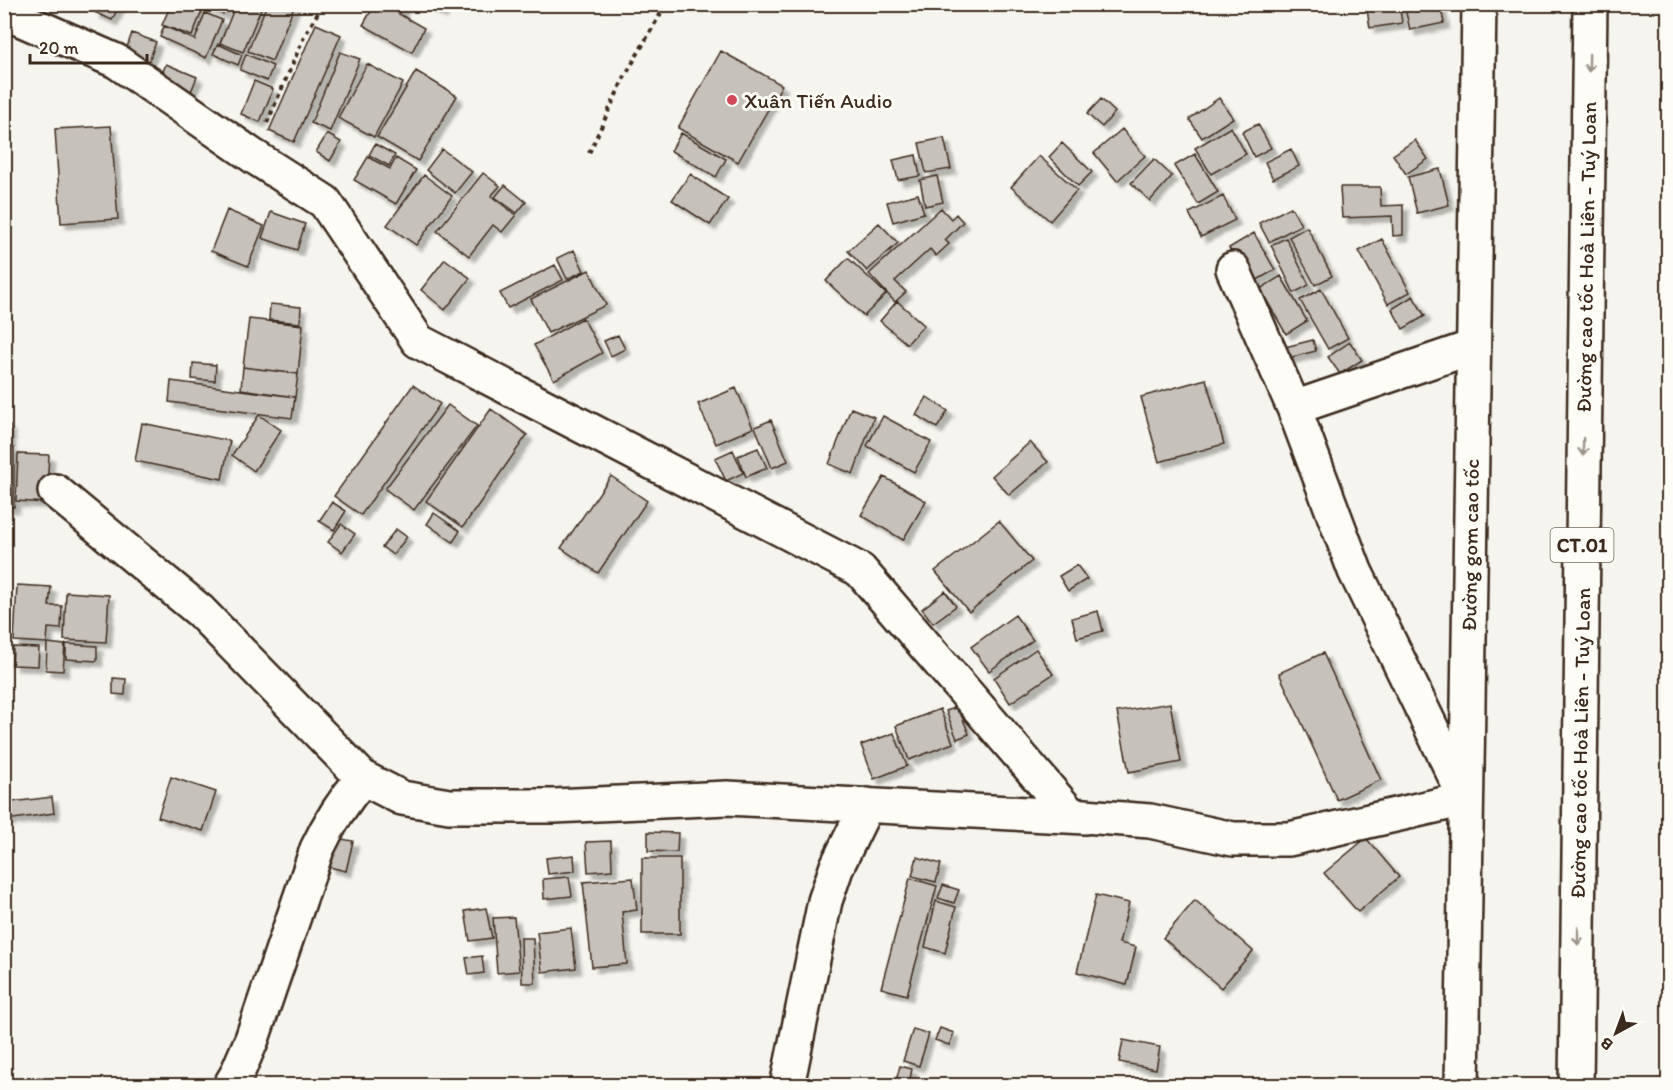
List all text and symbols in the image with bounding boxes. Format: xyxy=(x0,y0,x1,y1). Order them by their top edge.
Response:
scale bar xyxy=(30,27,147,65)
text: 20 m xyxy=(39,37,79,59)
one-way arrow xyxy=(1583,52,1595,72)
place label: Xuân Tiến Audio xyxy=(744,88,892,113)
marker: Xuân Tiến Audio xyxy=(725,93,739,107)
street label: Đường cao tốc Hoà Liên - Tuý Loan xyxy=(1571,101,1601,413)
one-way arrow xyxy=(1577,436,1589,456)
street label: Đường gom cao tốc xyxy=(1456,458,1484,631)
road number: CT.01 xyxy=(1550,528,1614,562)
street label: Đường cao tốc Hoà Liên - Tuý Loan xyxy=(1565,587,1595,899)
one-way arrow xyxy=(1572,925,1584,945)
north arrow xyxy=(1586,1003,1646,1063)
text: B xyxy=(1596,1033,1617,1055)

